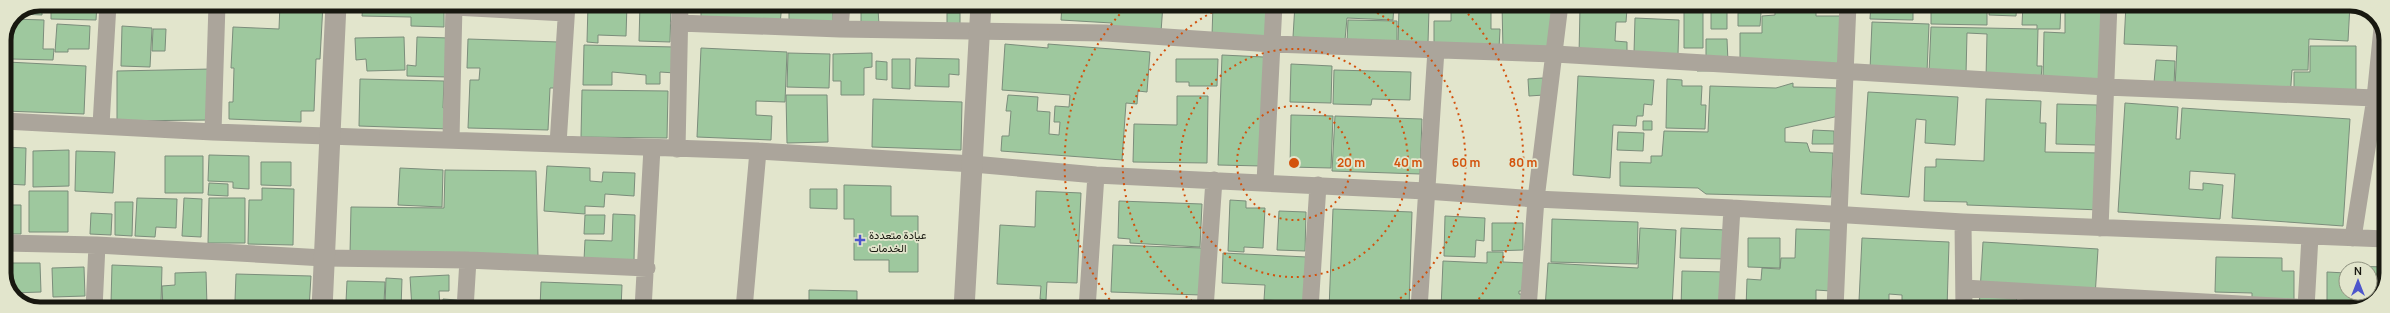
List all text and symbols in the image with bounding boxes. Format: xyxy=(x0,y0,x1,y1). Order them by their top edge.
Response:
text: 20 m xyxy=(1337,154,1365,171)
text: 40 m xyxy=(1394,154,1422,171)
text: 60 m xyxy=(1452,154,1480,171)
text: 80 m xyxy=(1509,154,1537,171)
centre of rings xyxy=(1287,156,1301,170)
place label: عيادة متعددة الخدمات xyxy=(869,227,927,255)
marker: عيادة متعددة الخدمات xyxy=(854,234,866,246)
north arrow xyxy=(2338,261,2378,301)
text: N xyxy=(2354,263,2362,278)

